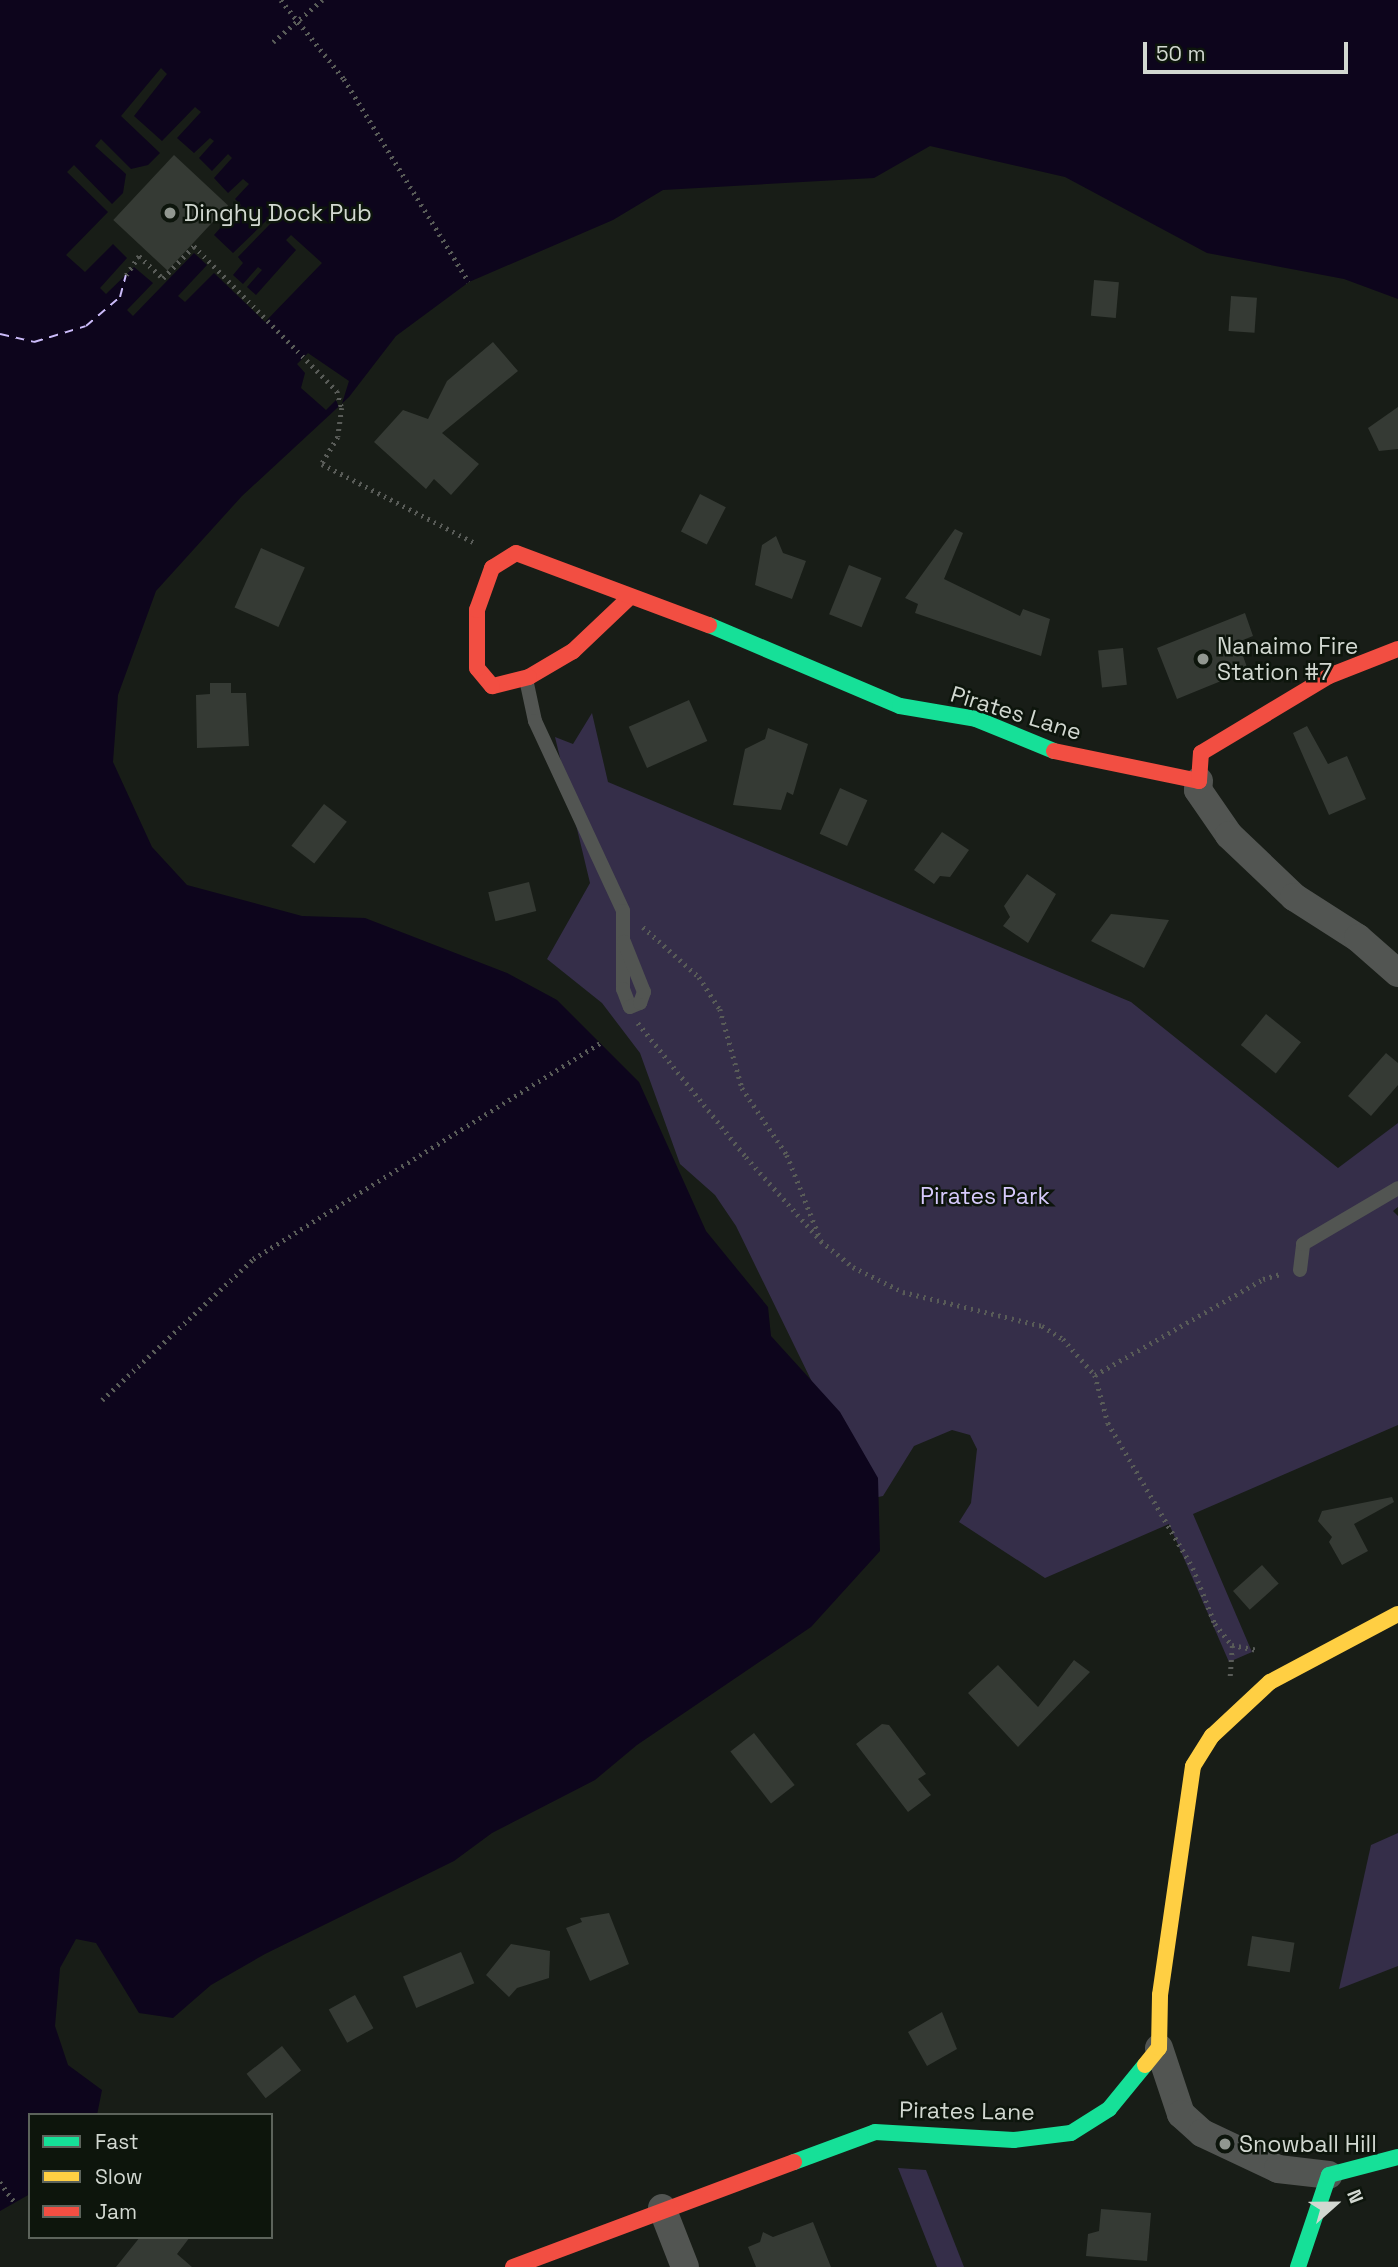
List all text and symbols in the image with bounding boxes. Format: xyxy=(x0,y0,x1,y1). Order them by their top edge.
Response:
scale bar xyxy=(1146,28,1351,72)
text: 50 m xyxy=(1156,40,1206,67)
place label: Dinghy Dock Pub xyxy=(184,199,372,227)
marker: Dinghy Dock Pub xyxy=(162,205,178,221)
place label: Nanaimo Fire Station #7 xyxy=(1217,632,1358,686)
marker: Nanaimo Fire Station #7 xyxy=(1195,651,1211,667)
street label: Pirates Lane xyxy=(947,680,1085,746)
park label: Pirates Park xyxy=(920,1182,1050,1210)
street label: Pirates Lane xyxy=(899,2096,1035,2126)
legend xyxy=(28,2113,273,2239)
text: Fast xyxy=(95,2128,139,2155)
place label: Snowball Hill xyxy=(1239,2130,1377,2158)
marker: Snowball Hill xyxy=(1217,2136,1233,2152)
text: Slow xyxy=(95,2163,143,2190)
north arrow xyxy=(1300,2169,1370,2239)
text: N xyxy=(1341,2186,1369,2207)
text: Jam xyxy=(95,2198,137,2225)

